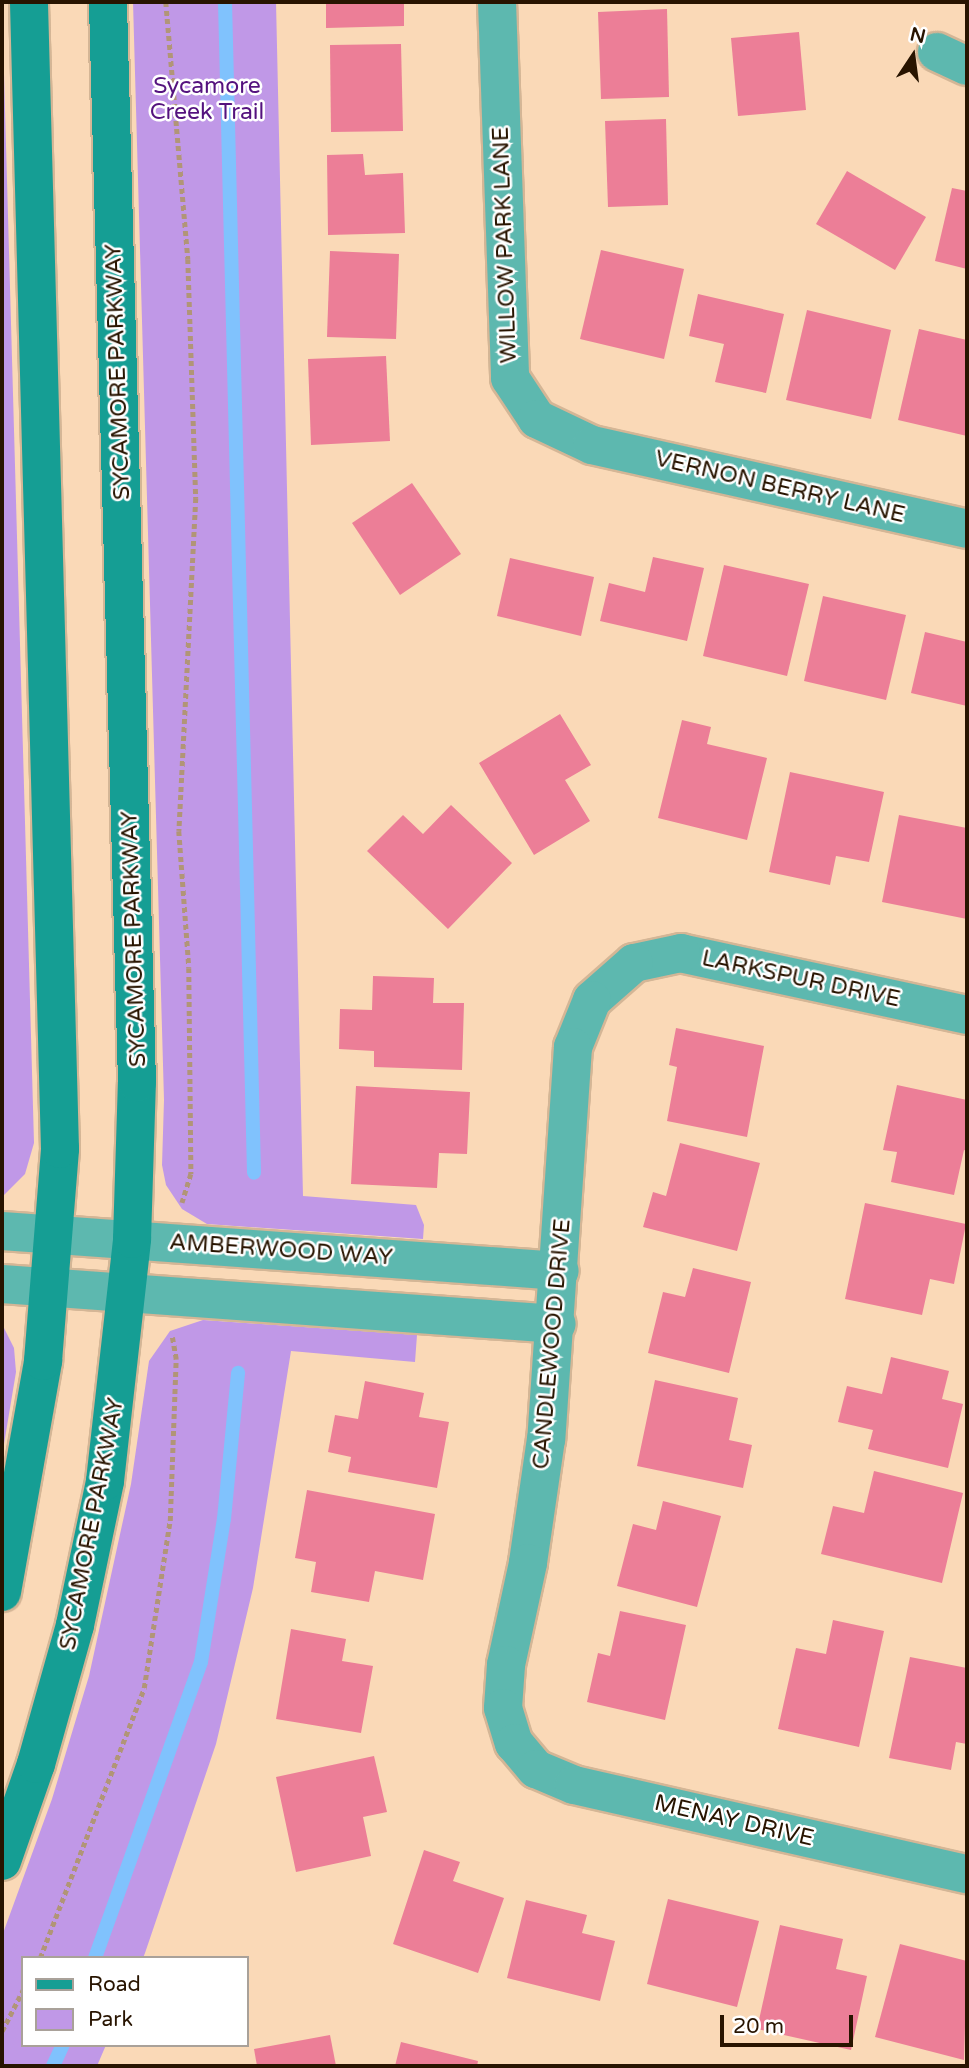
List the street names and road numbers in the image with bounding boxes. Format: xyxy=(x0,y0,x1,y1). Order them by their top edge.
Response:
street label: WILLOW PARK LANE xyxy=(487,126,523,364)
street label: SYCAMORE PARKWAY xyxy=(100,244,136,500)
street label: VERNON BERRY LANE xyxy=(652,445,908,529)
street label: SYCAMORE PARKWAY xyxy=(116,811,152,1067)
street label: LARKSPUR DRIVE xyxy=(699,945,903,1013)
street label: CANDLEWOOD DRIVE xyxy=(527,1218,577,1470)
street label: AMBERWOOD WAY xyxy=(168,1228,394,1272)
street label: SYCAMORE PARKWAY xyxy=(54,1396,130,1652)
street label: MENAY DRIVE xyxy=(652,1789,816,1853)

